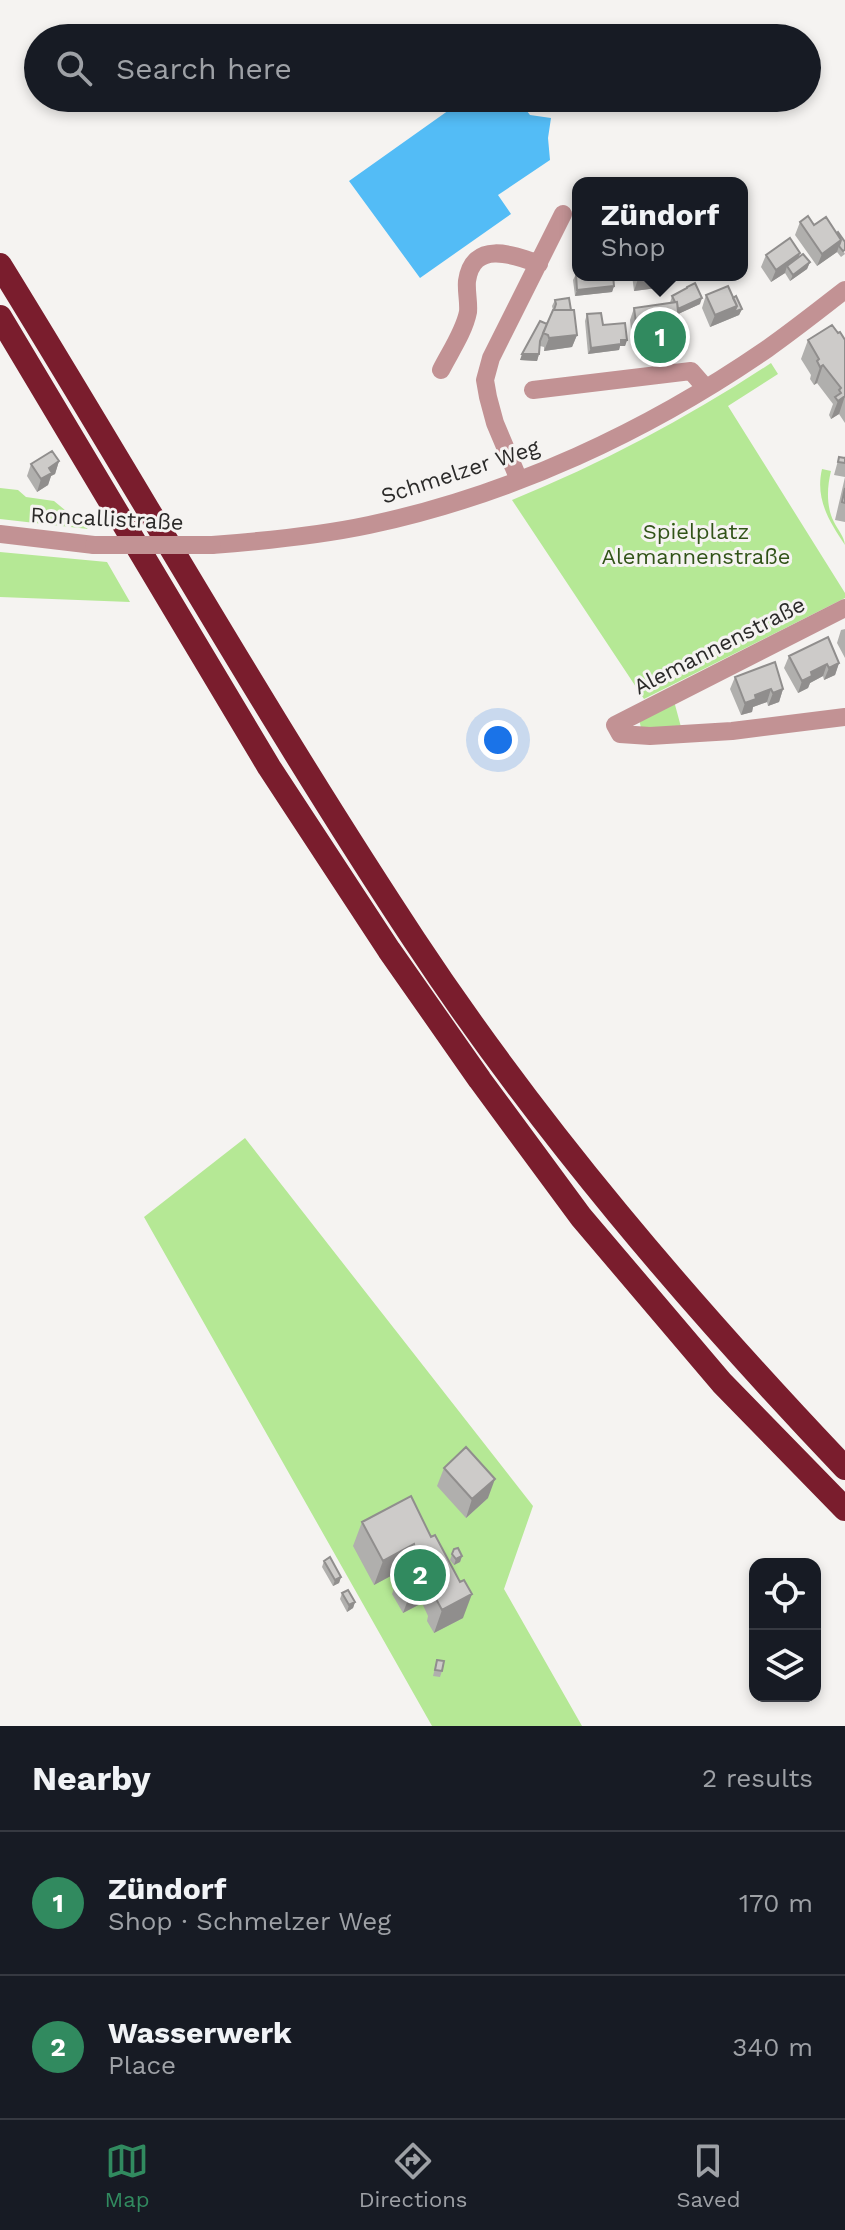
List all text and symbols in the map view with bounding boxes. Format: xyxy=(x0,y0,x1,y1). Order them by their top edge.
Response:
search box xyxy=(24,24,821,112)
icon: search xyxy=(52,46,96,90)
text: Search here xyxy=(116,51,292,86)
popup xyxy=(572,177,748,281)
text: Zündorf xyxy=(601,197,719,232)
text: Shop xyxy=(601,232,665,262)
pin: 1 xyxy=(634,307,686,367)
street label: Schmelzer Weg xyxy=(378,434,543,509)
street label: Roncallistraße xyxy=(30,502,184,535)
park label: Spielplatz Alemannenstraße xyxy=(601,519,791,569)
street label: Alemannenstraße xyxy=(629,591,809,700)
your location xyxy=(478,720,518,760)
pin: 2 xyxy=(394,1545,446,1605)
map controls xyxy=(749,1558,821,1702)
button: locate xyxy=(749,1558,821,1630)
button: layers xyxy=(749,1630,821,1702)
text: Nearby xyxy=(32,1758,151,1798)
text: 2 results xyxy=(702,1763,813,1793)
text: Zündorf xyxy=(108,1871,226,1906)
text: 1 xyxy=(52,1888,64,1918)
text: 170 m xyxy=(739,1888,813,1918)
text: Shop · Schmelzer Weg xyxy=(108,1906,391,1936)
text: Wasserwerk xyxy=(108,2015,292,2050)
text: 2 xyxy=(50,2032,66,2062)
text: 340 m xyxy=(732,2032,813,2062)
text: Place xyxy=(108,2050,176,2080)
tab: Map xyxy=(105,2139,149,2212)
tab: Directions xyxy=(359,2139,467,2212)
tab: Saved xyxy=(677,2139,740,2212)

